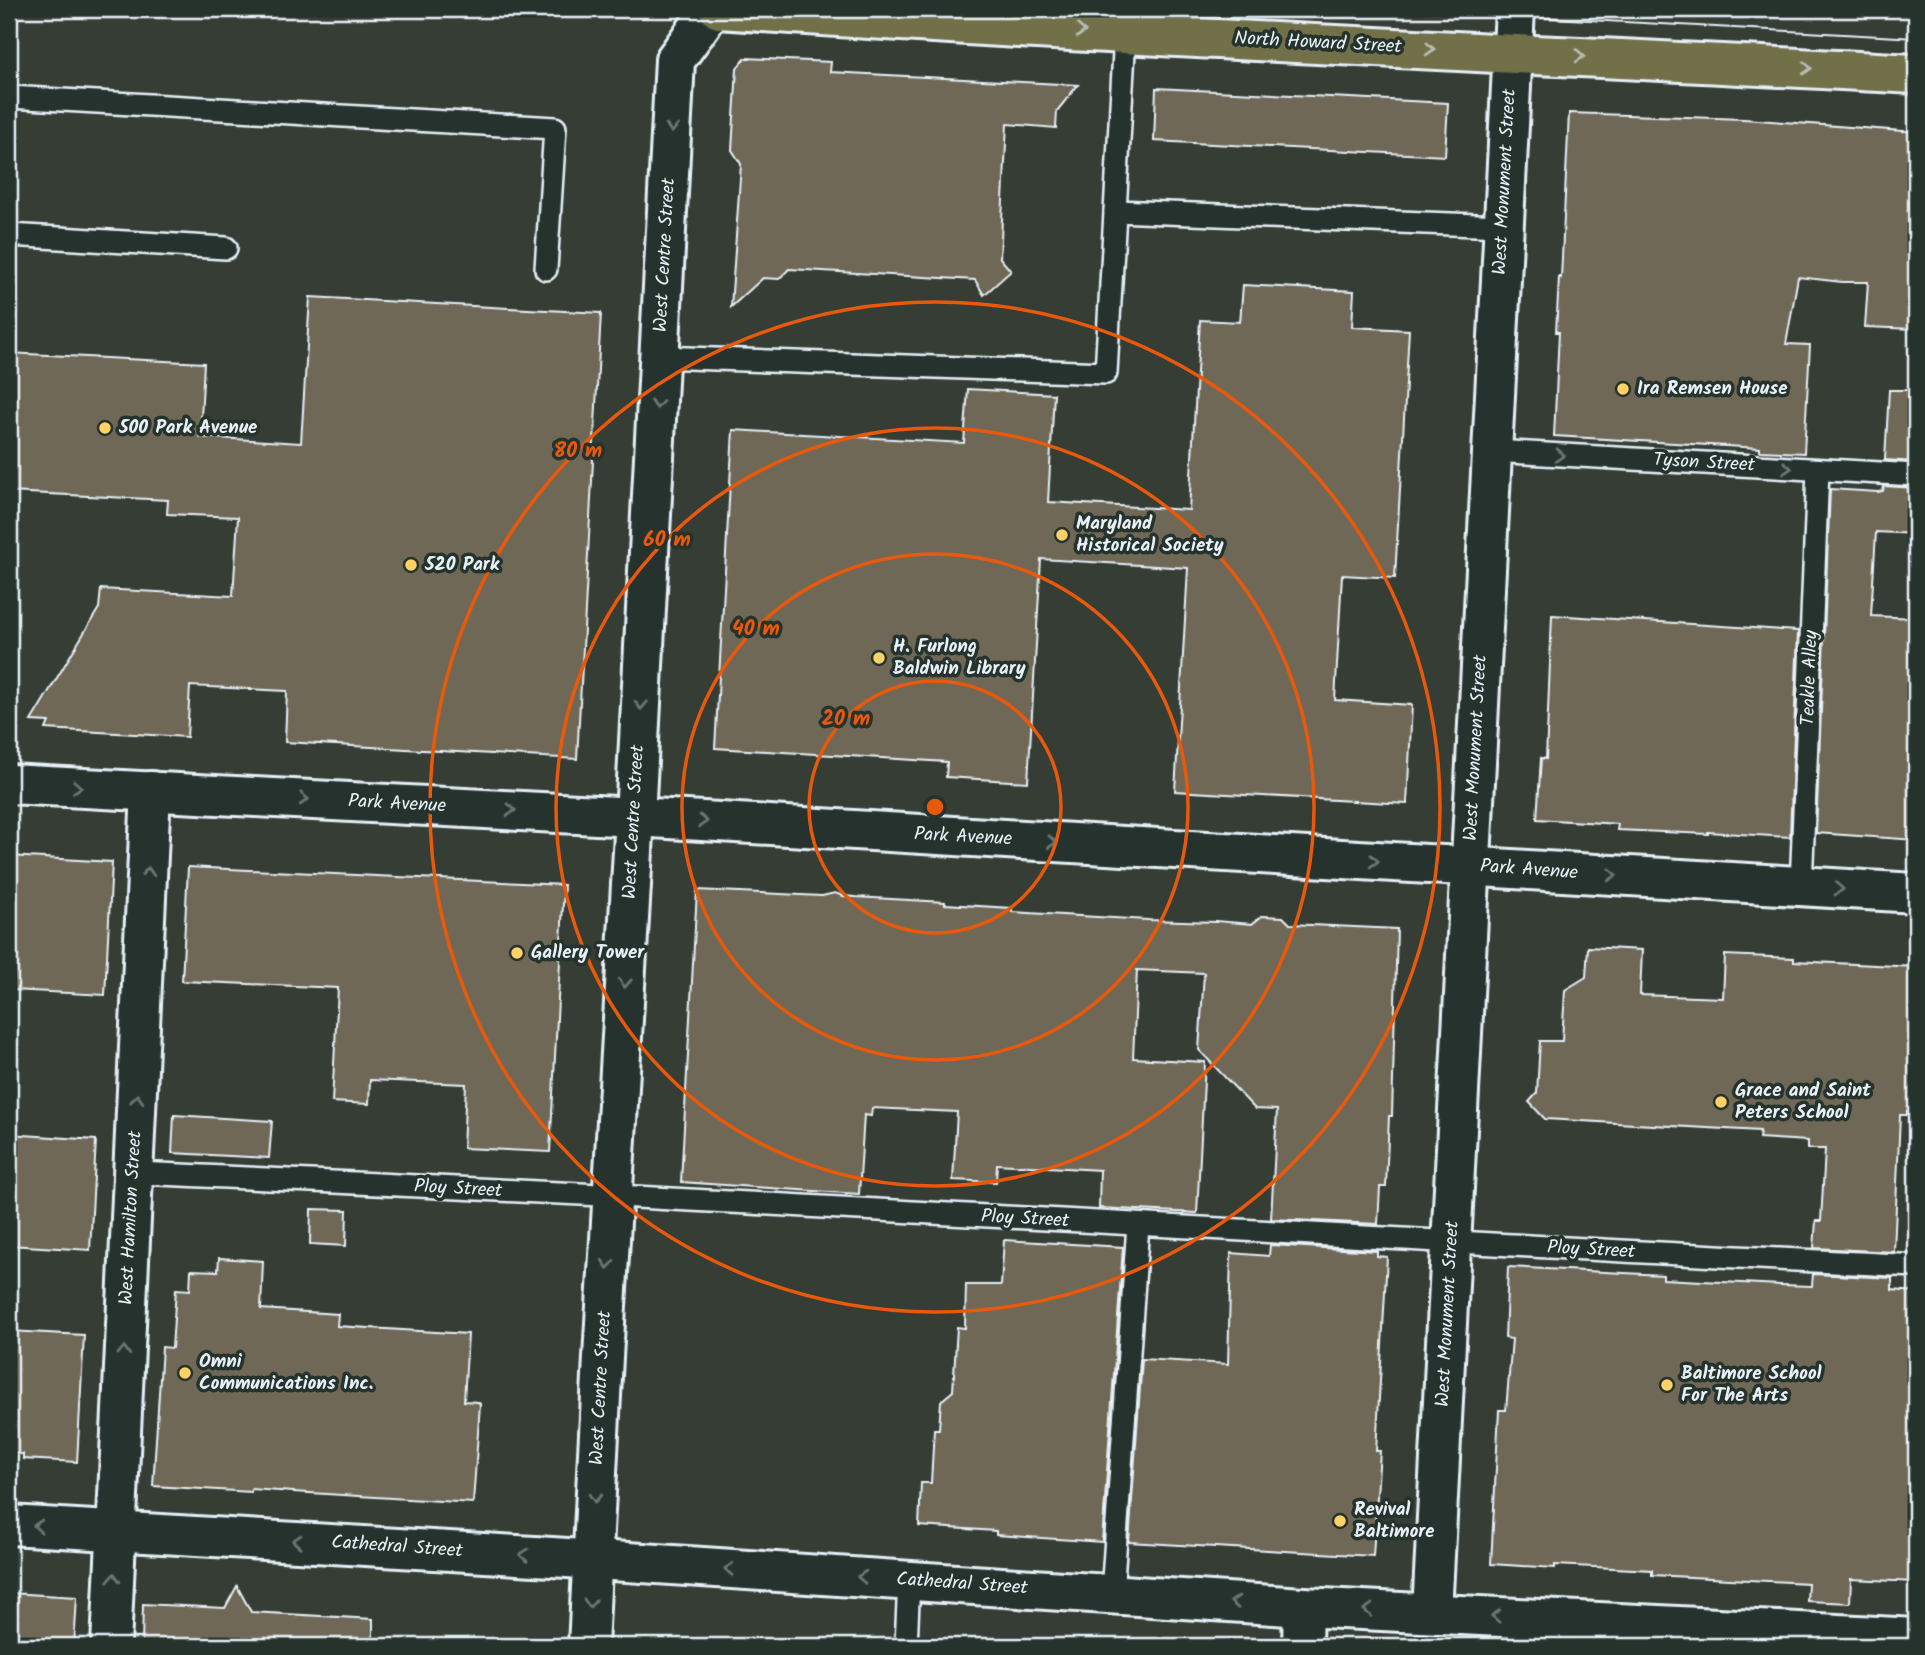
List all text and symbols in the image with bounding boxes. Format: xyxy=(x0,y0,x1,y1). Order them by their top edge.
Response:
one-way arrow xyxy=(1076,23,1087,38)
street label: North Howard Street xyxy=(1234,24,1403,62)
one-way arrow xyxy=(1425,42,1436,57)
one-way arrow xyxy=(1575,49,1586,64)
one-way arrow xyxy=(1802,60,1813,75)
street label: West Monument Street xyxy=(1485,88,1525,276)
one-way arrow xyxy=(664,123,679,134)
street label: West Centre Street xyxy=(646,176,684,333)
place label: Ira Remsen House xyxy=(1637,374,1787,404)
marker: Ira Remsen House xyxy=(1615,381,1631,397)
one-way arrow xyxy=(650,399,665,410)
place label: 500 Park Avenue xyxy=(118,413,257,443)
marker: 500 Park Avenue xyxy=(97,420,113,436)
text: 80 m xyxy=(554,435,602,468)
street label: Tyson Street xyxy=(1652,445,1756,481)
one-way arrow xyxy=(1555,447,1566,462)
one-way arrow xyxy=(1782,460,1793,475)
place label: Maryland Historical Society xyxy=(1076,509,1224,561)
text: 60 m xyxy=(643,524,691,557)
marker: Maryland Historical Society xyxy=(1054,527,1070,543)
place label: 520 Park xyxy=(424,550,500,580)
marker: 520 Park xyxy=(403,557,419,573)
text: 40 m xyxy=(732,613,780,646)
street label: Teakle Alley xyxy=(1793,629,1827,726)
place label: H. Furlong Baldwin Library xyxy=(893,632,1026,684)
marker: H. Furlong Baldwin Library xyxy=(871,650,887,666)
street label: West Monument Street xyxy=(1456,654,1496,842)
one-way arrow xyxy=(634,700,649,711)
text: 20 m xyxy=(822,703,870,736)
street label: West Centre Street xyxy=(615,743,653,900)
one-way arrow xyxy=(72,779,83,794)
street label: Park Avenue xyxy=(347,786,447,822)
one-way arrow xyxy=(299,791,310,806)
centre of rings xyxy=(923,795,947,819)
one-way arrow xyxy=(506,803,517,818)
one-way arrow xyxy=(698,813,709,828)
street label: Park Avenue xyxy=(913,819,1013,855)
one-way arrow xyxy=(1047,834,1058,849)
street label: Park Avenue xyxy=(1479,852,1579,888)
one-way arrow xyxy=(1369,853,1380,868)
one-way arrow xyxy=(140,866,155,877)
one-way arrow xyxy=(1607,868,1618,883)
one-way arrow xyxy=(1834,881,1845,896)
place label: Gallery Tower xyxy=(531,938,645,968)
marker: Gallery Tower xyxy=(509,945,525,961)
one-way arrow xyxy=(618,977,633,988)
place label: Grace and Saint Peters School xyxy=(1735,1076,1871,1128)
one-way arrow xyxy=(129,1093,144,1104)
marker: Grace and Saint Peters School xyxy=(1713,1094,1729,1110)
street label: West Hamilton Street xyxy=(111,1130,151,1306)
street label: Ploy Street xyxy=(413,1172,504,1206)
street label: Ploy Street xyxy=(980,1202,1071,1236)
street label: West Monument Street xyxy=(1428,1220,1468,1408)
street label: Ploy Street xyxy=(1546,1233,1637,1267)
one-way arrow xyxy=(601,1259,616,1270)
street label: West Centre Street xyxy=(582,1309,620,1466)
one-way arrow xyxy=(117,1345,132,1356)
place label: Omni Communications Inc. xyxy=(199,1347,373,1399)
place label: Baltimore School For The Arts xyxy=(1681,1359,1823,1411)
marker: Omni Communications Inc. xyxy=(177,1365,193,1381)
marker: Baltimore School For The Arts xyxy=(1659,1377,1675,1393)
one-way arrow xyxy=(588,1493,603,1504)
place label: Revival Baltimore xyxy=(1354,1495,1434,1547)
marker: Revival Baltimore xyxy=(1332,1513,1348,1529)
one-way arrow xyxy=(32,1519,43,1534)
street label: Cathedral Street xyxy=(330,1527,464,1567)
one-way arrow xyxy=(291,1534,302,1549)
one-way arrow xyxy=(518,1548,529,1563)
one-way arrow xyxy=(723,1562,734,1577)
street label: Cathedral Street xyxy=(895,1564,1029,1604)
one-way arrow xyxy=(856,1570,867,1585)
one-way arrow xyxy=(106,1572,121,1583)
one-way arrow xyxy=(1229,1595,1240,1610)
one-way arrow xyxy=(583,1598,598,1609)
one-way arrow xyxy=(1362,1603,1373,1618)
one-way arrow xyxy=(1490,1609,1501,1624)

